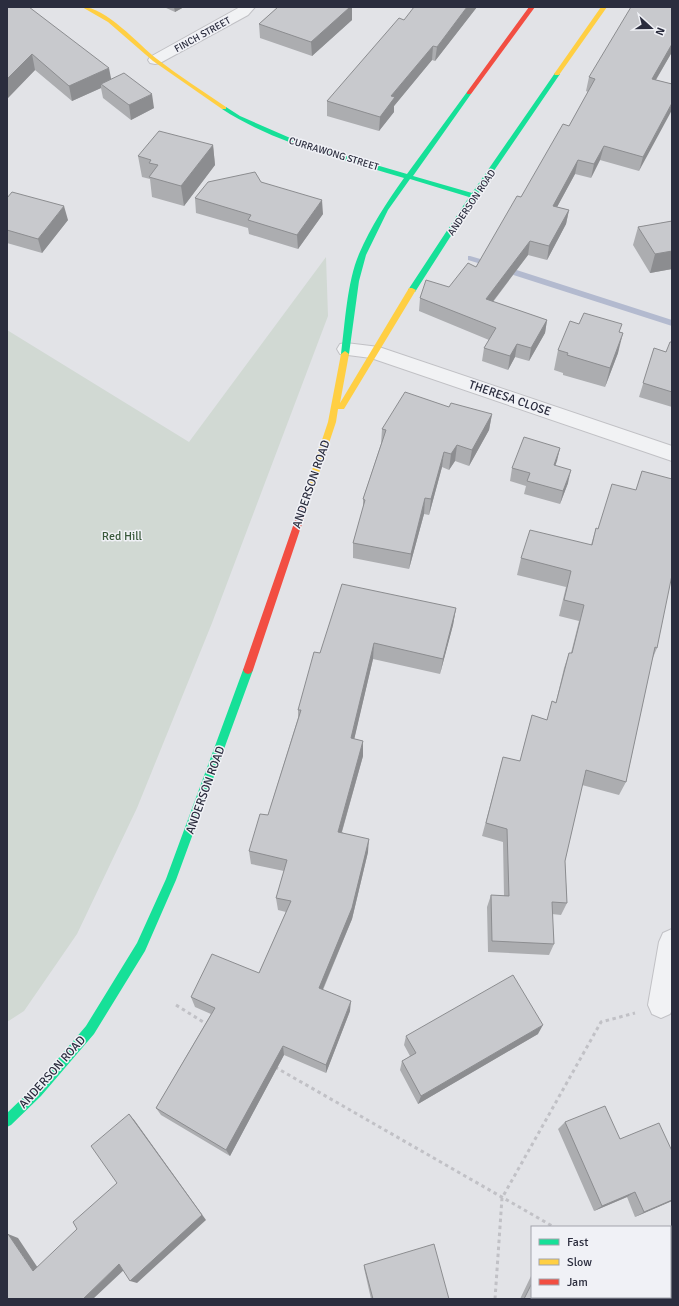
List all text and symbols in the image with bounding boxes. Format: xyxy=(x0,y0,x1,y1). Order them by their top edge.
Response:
north arrow xyxy=(631,8,671,48)
street label: FINCH STREET xyxy=(172,14,233,55)
text: N xyxy=(652,26,667,37)
street label: CURRAWONG STREET xyxy=(287,135,380,173)
street label: ANDERSON ROAD xyxy=(445,167,498,238)
street label: THERESA CLOSE xyxy=(467,377,553,420)
street label: ANDERSON ROAD xyxy=(289,438,334,530)
park label: Red Hill xyxy=(102,529,143,544)
street label: ANDERSON ROAD xyxy=(183,744,228,836)
street label: ANDERSON ROAD xyxy=(16,1033,89,1112)
legend xyxy=(531,1226,671,1298)
text: Fast xyxy=(567,1235,588,1250)
text: Slow xyxy=(567,1255,592,1270)
text: Jam xyxy=(567,1275,588,1290)

